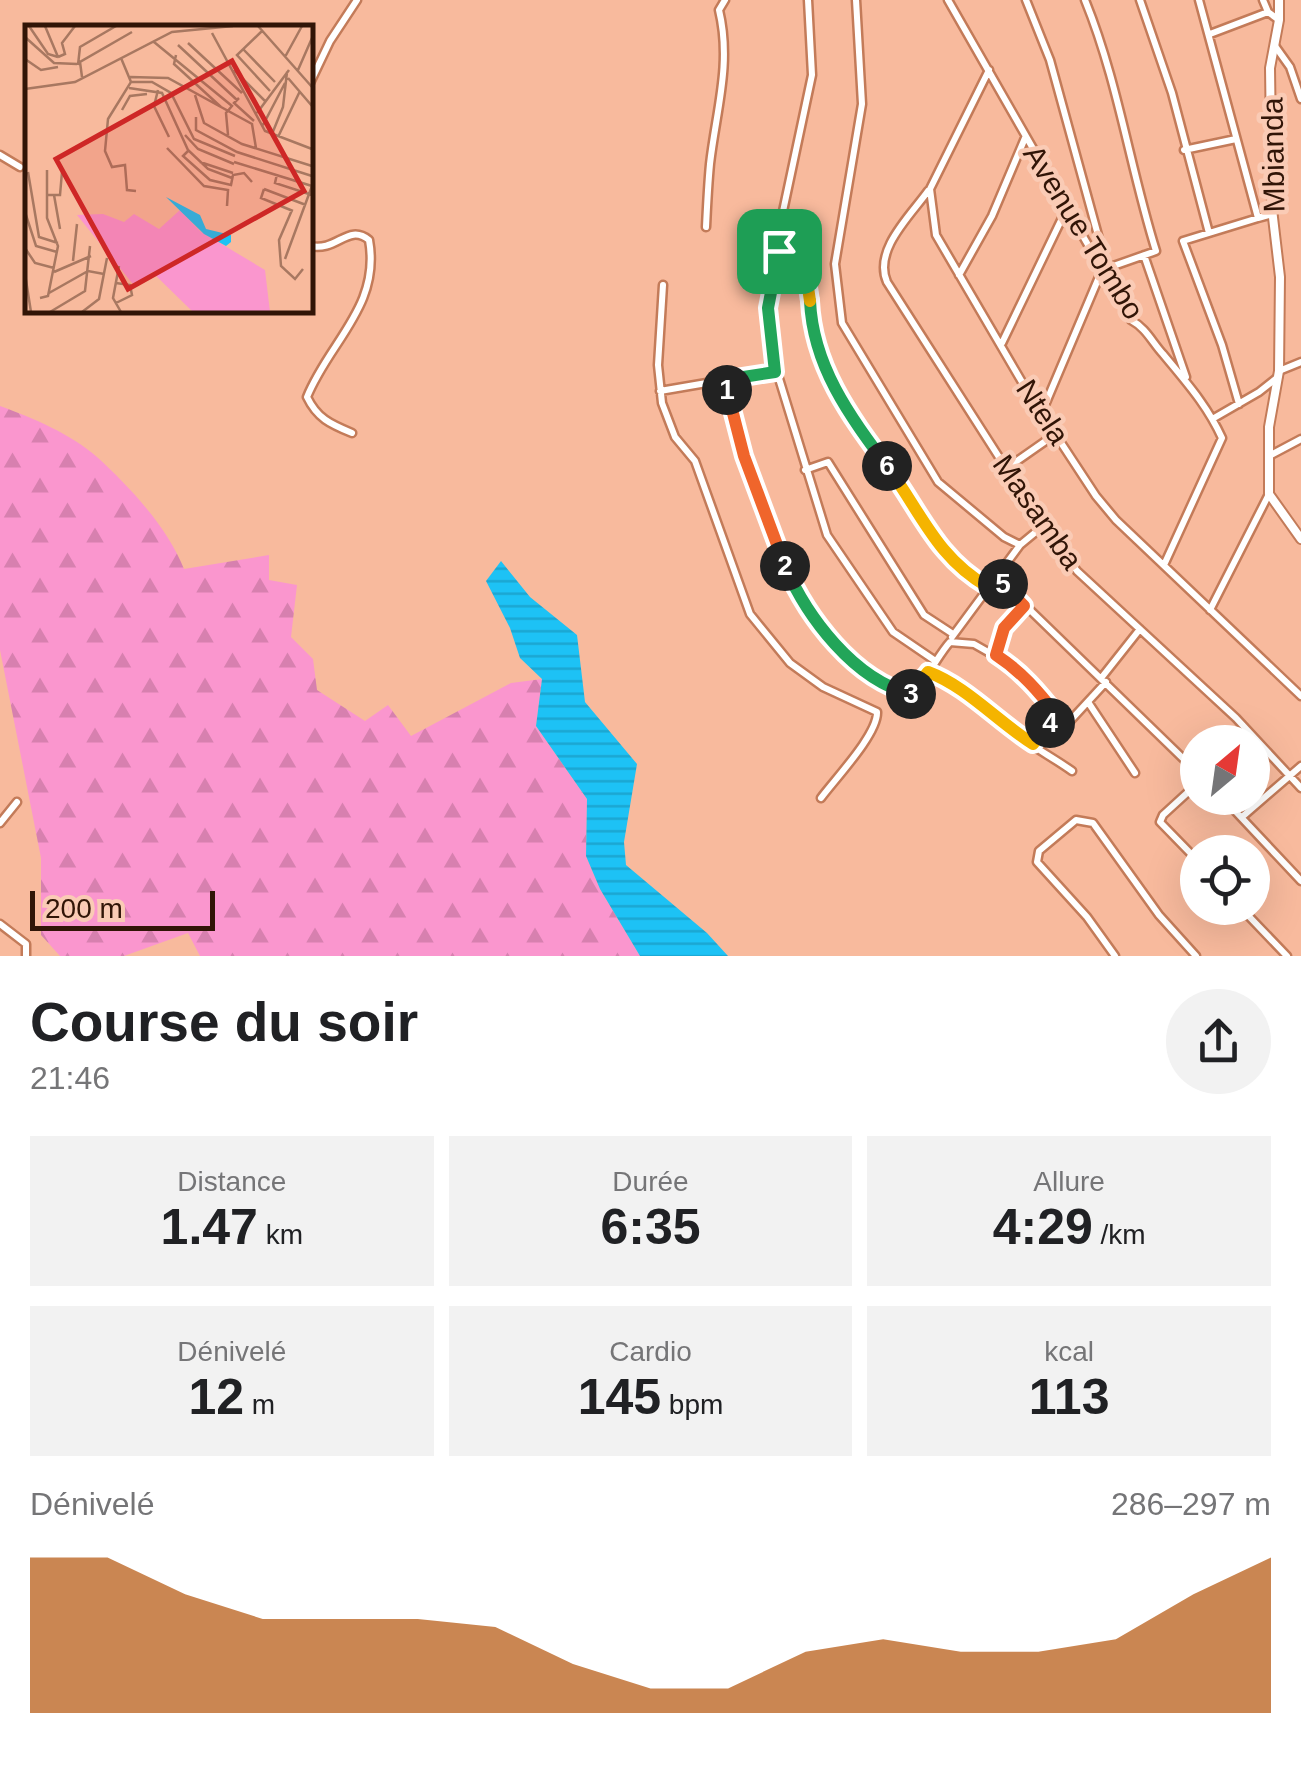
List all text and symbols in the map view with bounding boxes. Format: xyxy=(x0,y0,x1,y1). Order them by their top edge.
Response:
inset map xyxy=(25,25,312,312)
street label: Mbianda xyxy=(1255,97,1291,213)
street label: Avenue Tombo xyxy=(1017,139,1151,325)
pin xyxy=(737,209,822,294)
icon: arrive xyxy=(752,224,807,279)
pin: 1 xyxy=(702,365,752,415)
text: 1 xyxy=(719,374,735,405)
street label: Ntela xyxy=(1010,374,1076,451)
pin: 6 xyxy=(862,441,912,491)
street label: Masamba xyxy=(987,449,1089,576)
text: 6 xyxy=(879,450,895,481)
pin: 2 xyxy=(760,541,810,591)
text: 2 xyxy=(777,550,793,581)
pin: 5 xyxy=(978,559,1028,609)
text: 5 xyxy=(995,568,1011,599)
pin: 3 xyxy=(886,669,936,719)
text: 3 xyxy=(903,678,919,709)
pin: 4 xyxy=(1025,698,1075,748)
text: 4 xyxy=(1042,707,1058,738)
north arrow xyxy=(1180,725,1270,815)
map controls xyxy=(1180,725,1270,925)
button: locate xyxy=(1180,835,1270,925)
scale bar xyxy=(30,886,215,930)
text: 200 m xyxy=(45,893,123,924)
button: share xyxy=(1166,989,1271,1094)
text: Course du soir xyxy=(30,991,418,1053)
text: 21:46 xyxy=(30,1060,110,1096)
text: Distance xyxy=(177,1166,286,1197)
text: Durée xyxy=(612,1166,689,1197)
text: Allure xyxy=(1033,1166,1105,1197)
text: 1.47 xyxy=(161,1199,258,1255)
text: 6:35 xyxy=(600,1199,701,1255)
text: 4:29 xyxy=(993,1199,1093,1255)
text: km xyxy=(258,1219,303,1250)
text: /km xyxy=(1093,1219,1146,1250)
text: Dénivelé xyxy=(177,1336,286,1367)
text: Cardio xyxy=(609,1336,692,1367)
text: kcal xyxy=(1044,1336,1094,1367)
text: 12 xyxy=(188,1369,244,1425)
text: 145 xyxy=(578,1369,661,1425)
text: 113 xyxy=(1029,1369,1109,1425)
text: m xyxy=(244,1389,275,1420)
text: bpm xyxy=(661,1389,723,1420)
text: Dénivelé xyxy=(30,1486,155,1522)
text: 286–297 m xyxy=(1111,1486,1271,1522)

